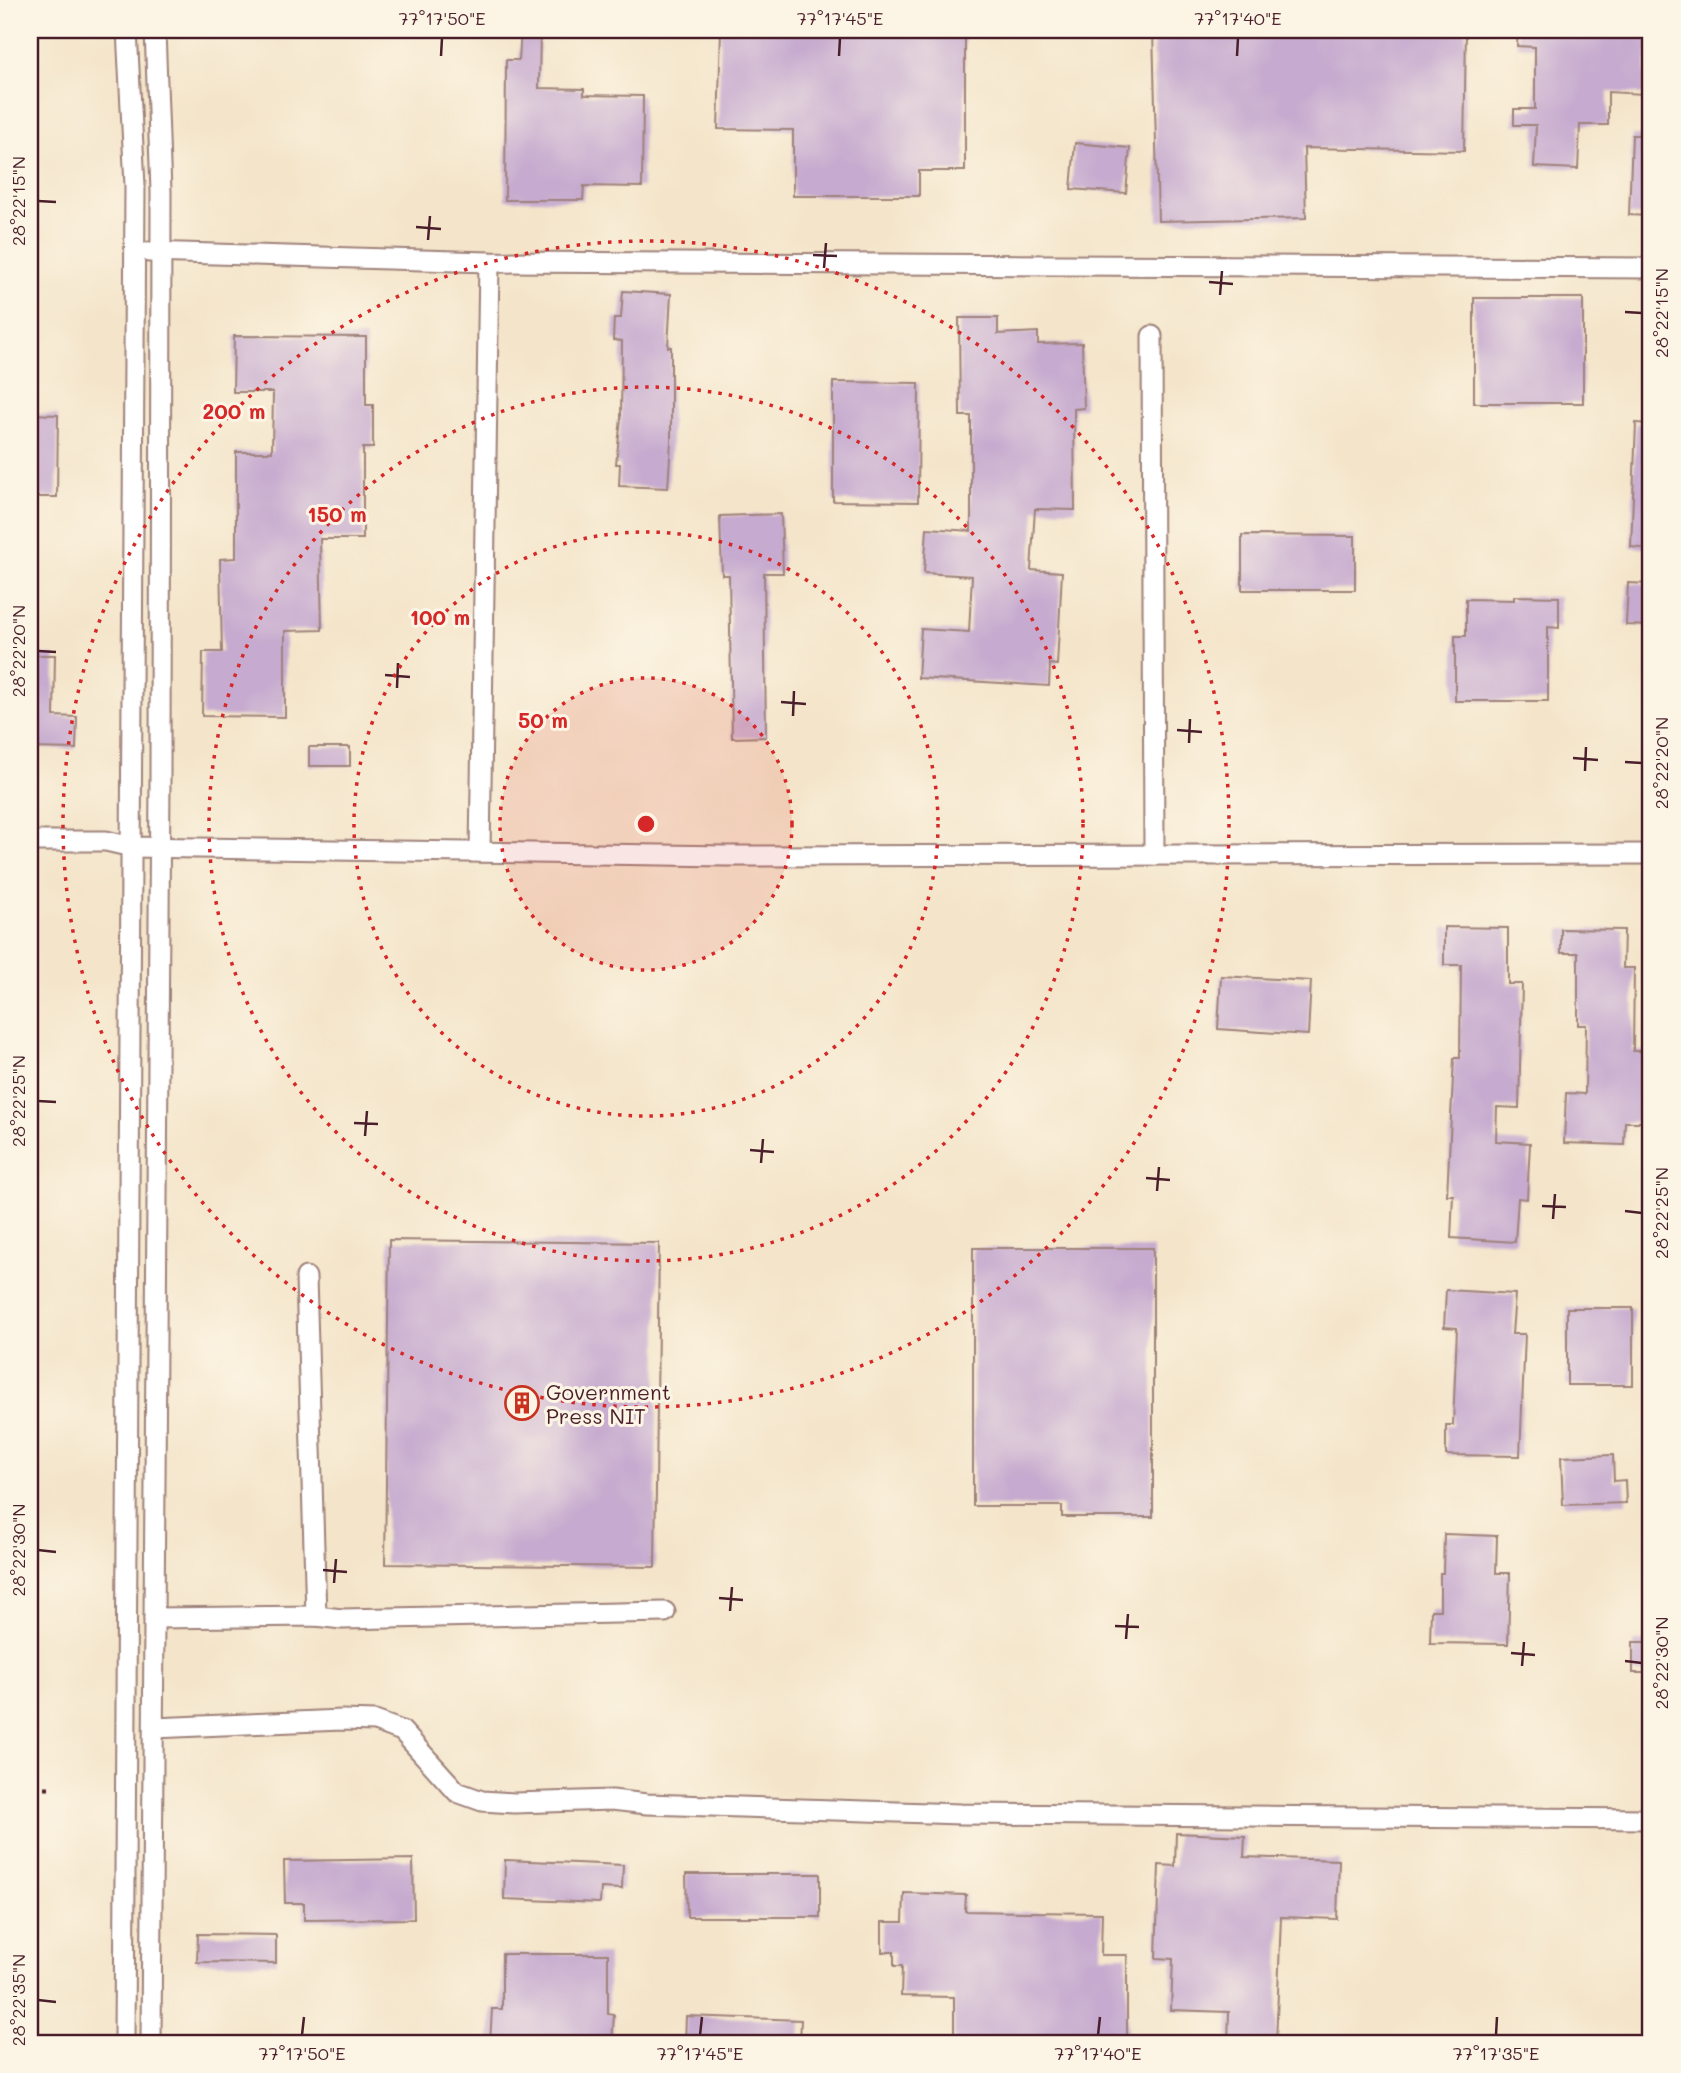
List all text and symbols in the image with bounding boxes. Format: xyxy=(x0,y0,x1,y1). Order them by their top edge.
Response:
text: 77°17'50"E xyxy=(398,6,486,30)
text: 77°17'45"E xyxy=(797,6,883,30)
text: 77°17'40"E xyxy=(1194,6,1282,30)
text: 28°22'15"N xyxy=(6,156,30,246)
text: 28°22'15"N xyxy=(1649,268,1673,358)
text: 200 m xyxy=(203,397,265,424)
text: 150 m xyxy=(307,500,367,527)
text: 100 m xyxy=(410,603,470,630)
text: 28°22'20"N xyxy=(6,605,30,697)
text: 50 m xyxy=(518,706,568,733)
text: 28°22'20"N xyxy=(1649,717,1673,809)
centre of rings xyxy=(634,812,658,836)
text: 28°22'25"N xyxy=(6,1055,30,1147)
text: 28°22'25"N xyxy=(1649,1167,1673,1259)
place label: Government Press NIT xyxy=(546,1378,671,1429)
building icon: Government Press NIT xyxy=(503,1384,541,1422)
text: 28°22'30"N xyxy=(6,1503,30,1597)
text: 28°22'30"N xyxy=(1649,1616,1673,1710)
text: 28°22'35"N xyxy=(6,1954,30,2046)
text: 77°17'50"E xyxy=(258,2041,346,2065)
text: 77°17'45"E xyxy=(657,2041,743,2065)
text: 77°17'40"E xyxy=(1054,2041,1142,2065)
text: 77°17'35"E xyxy=(1453,2041,1539,2065)

